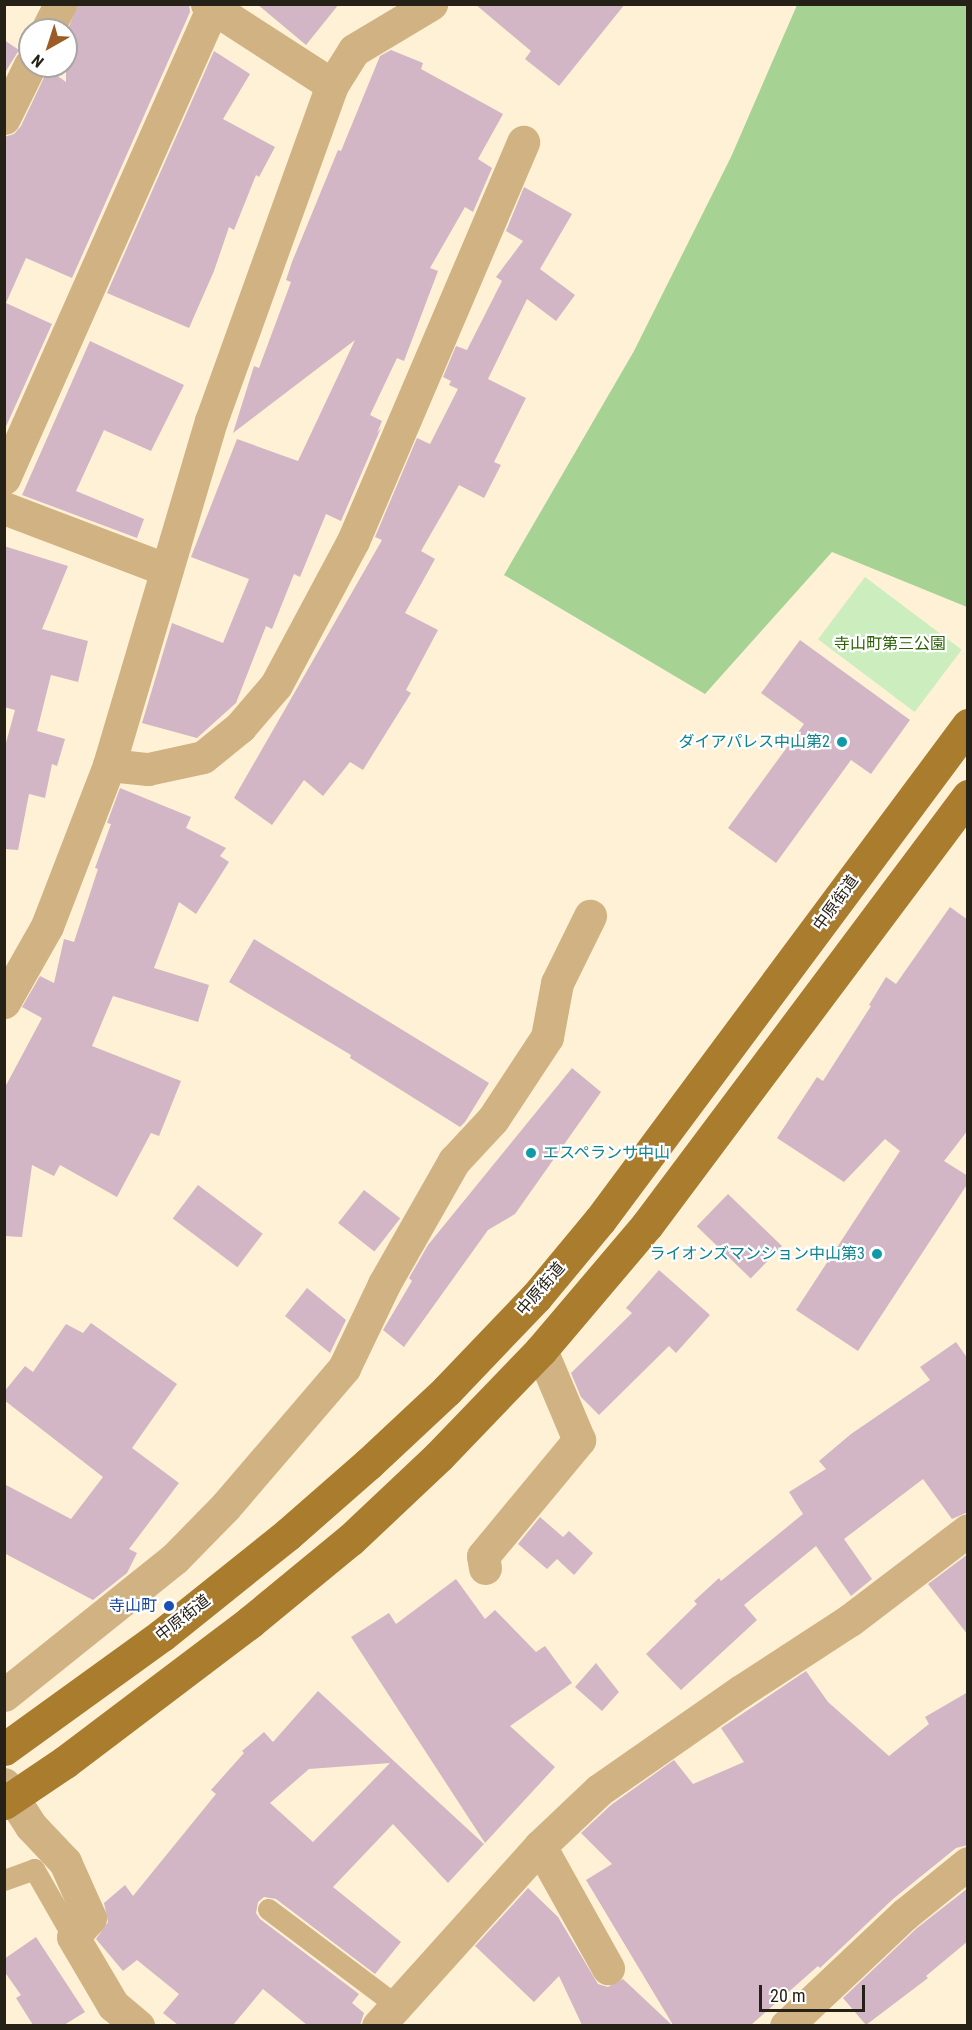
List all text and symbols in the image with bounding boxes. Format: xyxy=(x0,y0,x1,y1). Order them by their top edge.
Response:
north arrow xyxy=(18,18,78,78)
text: N xyxy=(28,50,47,71)
park label: 寺山町第三公園 xyxy=(834,634,946,654)
place label: ダイアパレス中山第2 xyxy=(678,732,830,752)
marker: ダイアパレス中山第2 xyxy=(835,735,849,749)
street label: 中原街道 xyxy=(809,871,863,935)
place label: エスペランサ中山 xyxy=(543,1143,671,1163)
marker: エスペランサ中山 xyxy=(524,1146,538,1160)
place label: ライオンズマンション中山第3 xyxy=(649,1244,865,1264)
marker: ライオンズマンション中山第3 xyxy=(870,1247,884,1261)
street label: 中原街道 xyxy=(513,1259,569,1319)
street label: 中原街道 xyxy=(152,1591,214,1645)
place label: 寺山町 xyxy=(109,1596,157,1616)
marker: 寺山町 xyxy=(162,1599,176,1613)
scale bar xyxy=(762,1973,868,2011)
text: 20 m xyxy=(770,1985,805,2006)

